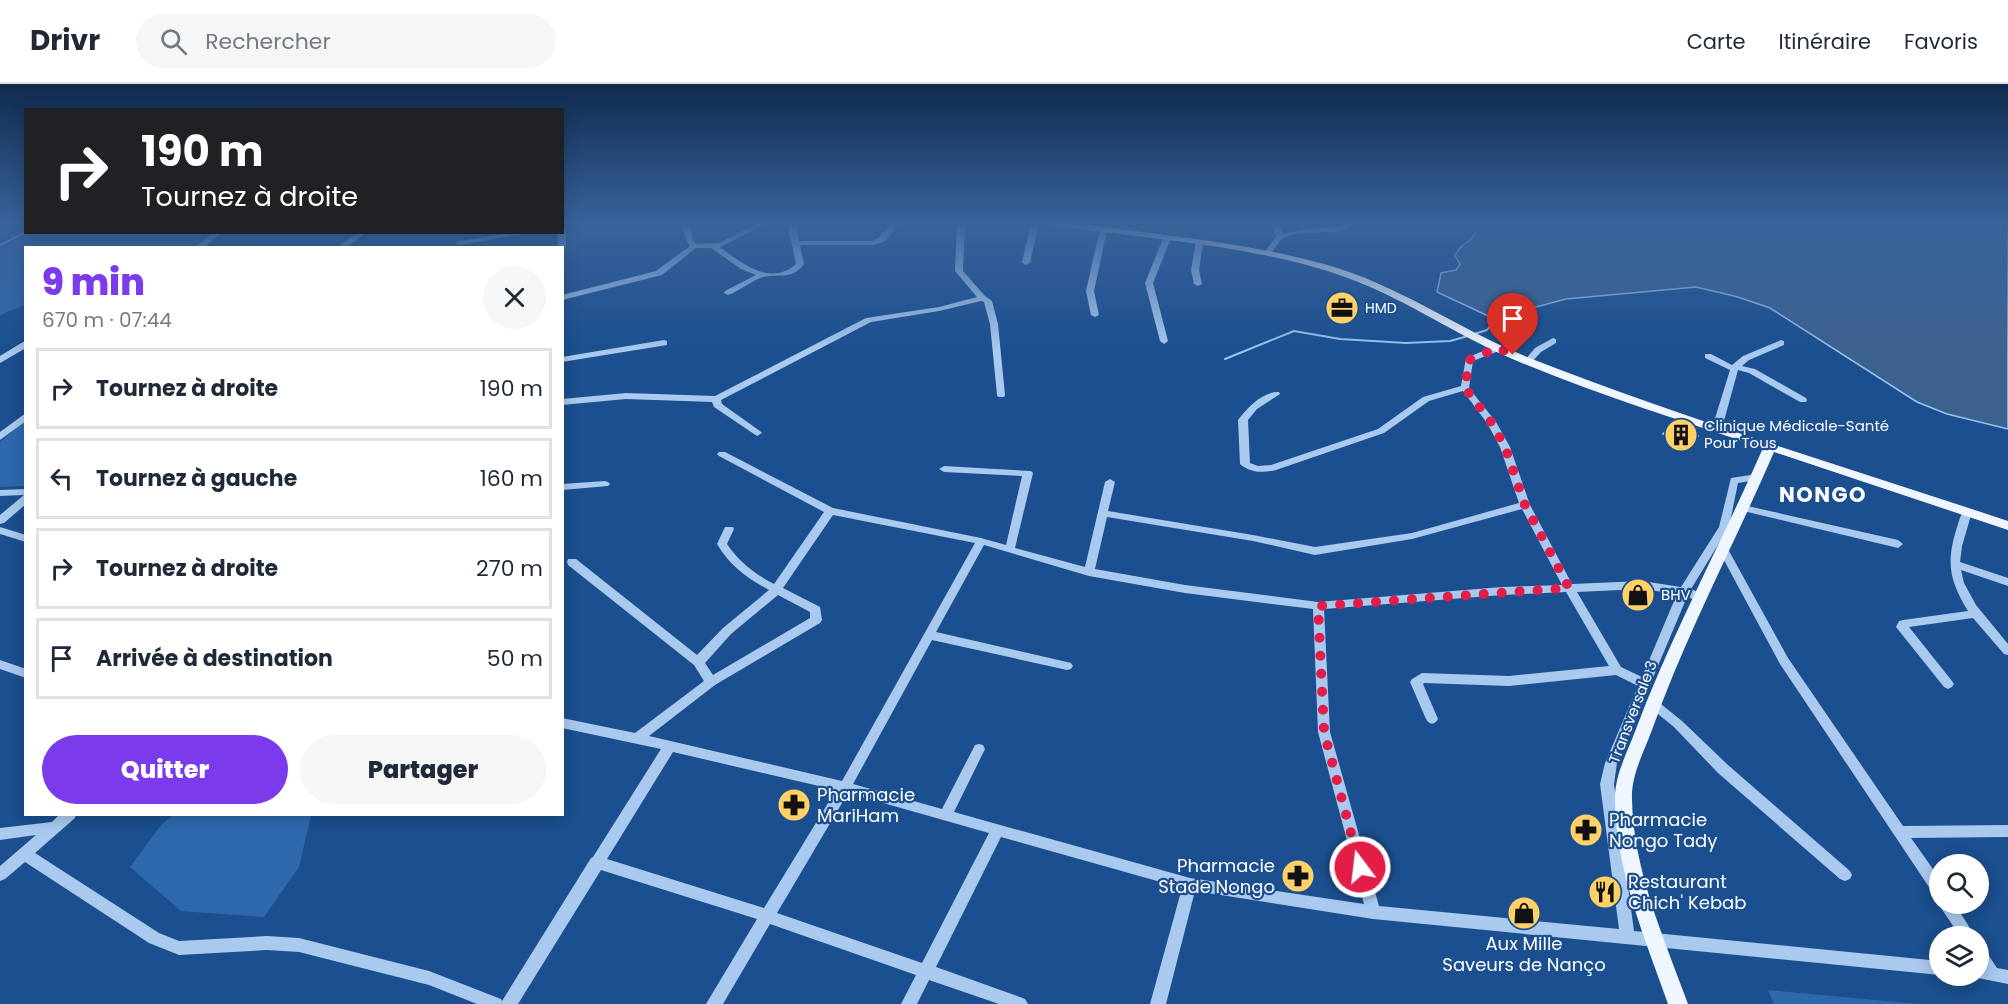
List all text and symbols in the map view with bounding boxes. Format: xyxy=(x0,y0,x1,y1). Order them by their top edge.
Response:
search box xyxy=(136,14,556,68)
text: Drivr xyxy=(30,21,100,60)
icon: search xyxy=(157,25,190,58)
text: Rechercher xyxy=(205,26,331,57)
text: Carte xyxy=(1687,27,1746,56)
text: Itinéraire xyxy=(1779,27,1871,56)
text: Favoris xyxy=(1904,27,1978,56)
text: 190 m xyxy=(141,122,263,181)
icon: right xyxy=(42,132,120,210)
text: Tournez à droite xyxy=(141,178,358,215)
text: 9 min xyxy=(42,257,145,308)
button: close xyxy=(483,266,546,329)
office icon: HMD xyxy=(1324,290,1360,326)
pin xyxy=(1487,293,1538,355)
place label: HMD xyxy=(1365,298,1397,318)
icon: arrive xyxy=(1496,302,1529,335)
text: 670 m · 07:44 xyxy=(42,306,172,334)
icon: right xyxy=(45,372,78,405)
text: Tournez à droite xyxy=(96,373,278,404)
text: 190 m xyxy=(480,373,543,404)
place label: Clinique Médicale-Santé Pour Tous xyxy=(1704,415,1889,453)
building icon: Clinique Médicale-Santé Pour Tous xyxy=(1663,417,1699,453)
icon: left xyxy=(45,462,78,495)
text: Tournez à gauche xyxy=(96,463,297,494)
text: 160 m xyxy=(480,463,543,494)
district label: NONGO xyxy=(1779,480,1867,509)
icon: right xyxy=(45,552,78,585)
text: Tournez à droite xyxy=(96,553,278,584)
text: 270 m xyxy=(476,553,543,584)
shop icon: BHV xyxy=(1620,577,1656,613)
place label: BHV xyxy=(1661,584,1691,605)
icon: arrive xyxy=(45,642,78,675)
text: Arrivée à destination xyxy=(96,643,333,674)
text: 50 m xyxy=(487,643,543,674)
street label: Transversale 3 xyxy=(1603,657,1662,766)
button: Quitter xyxy=(42,735,288,804)
button: Partager xyxy=(300,735,546,804)
place label: Pharmacie MariHam xyxy=(817,782,915,828)
pharmacy icon: Pharmacie MariHam xyxy=(776,787,812,823)
place label: Pharmacie Nongo Tady xyxy=(1609,807,1717,853)
pharmacy icon: Pharmacie Nongo Tady xyxy=(1568,812,1604,848)
position arrow xyxy=(1328,835,1392,899)
place label: Pharmacie Stade Nongo xyxy=(1158,853,1275,899)
map controls xyxy=(1929,854,1989,986)
button: search xyxy=(1929,854,1989,914)
pharmacy icon: Pharmacie Stade Nongo xyxy=(1280,858,1316,894)
place label: Restaurant Chich' Kebab xyxy=(1628,869,1746,915)
restaurant icon: Restaurant Chich' Kebab xyxy=(1587,874,1623,910)
shop icon: Aux Mille Saveurs de Nanço xyxy=(1506,895,1542,931)
button: layers xyxy=(1929,926,1989,986)
place label: Aux Mille Saveurs de Nanço xyxy=(1442,931,1606,977)

